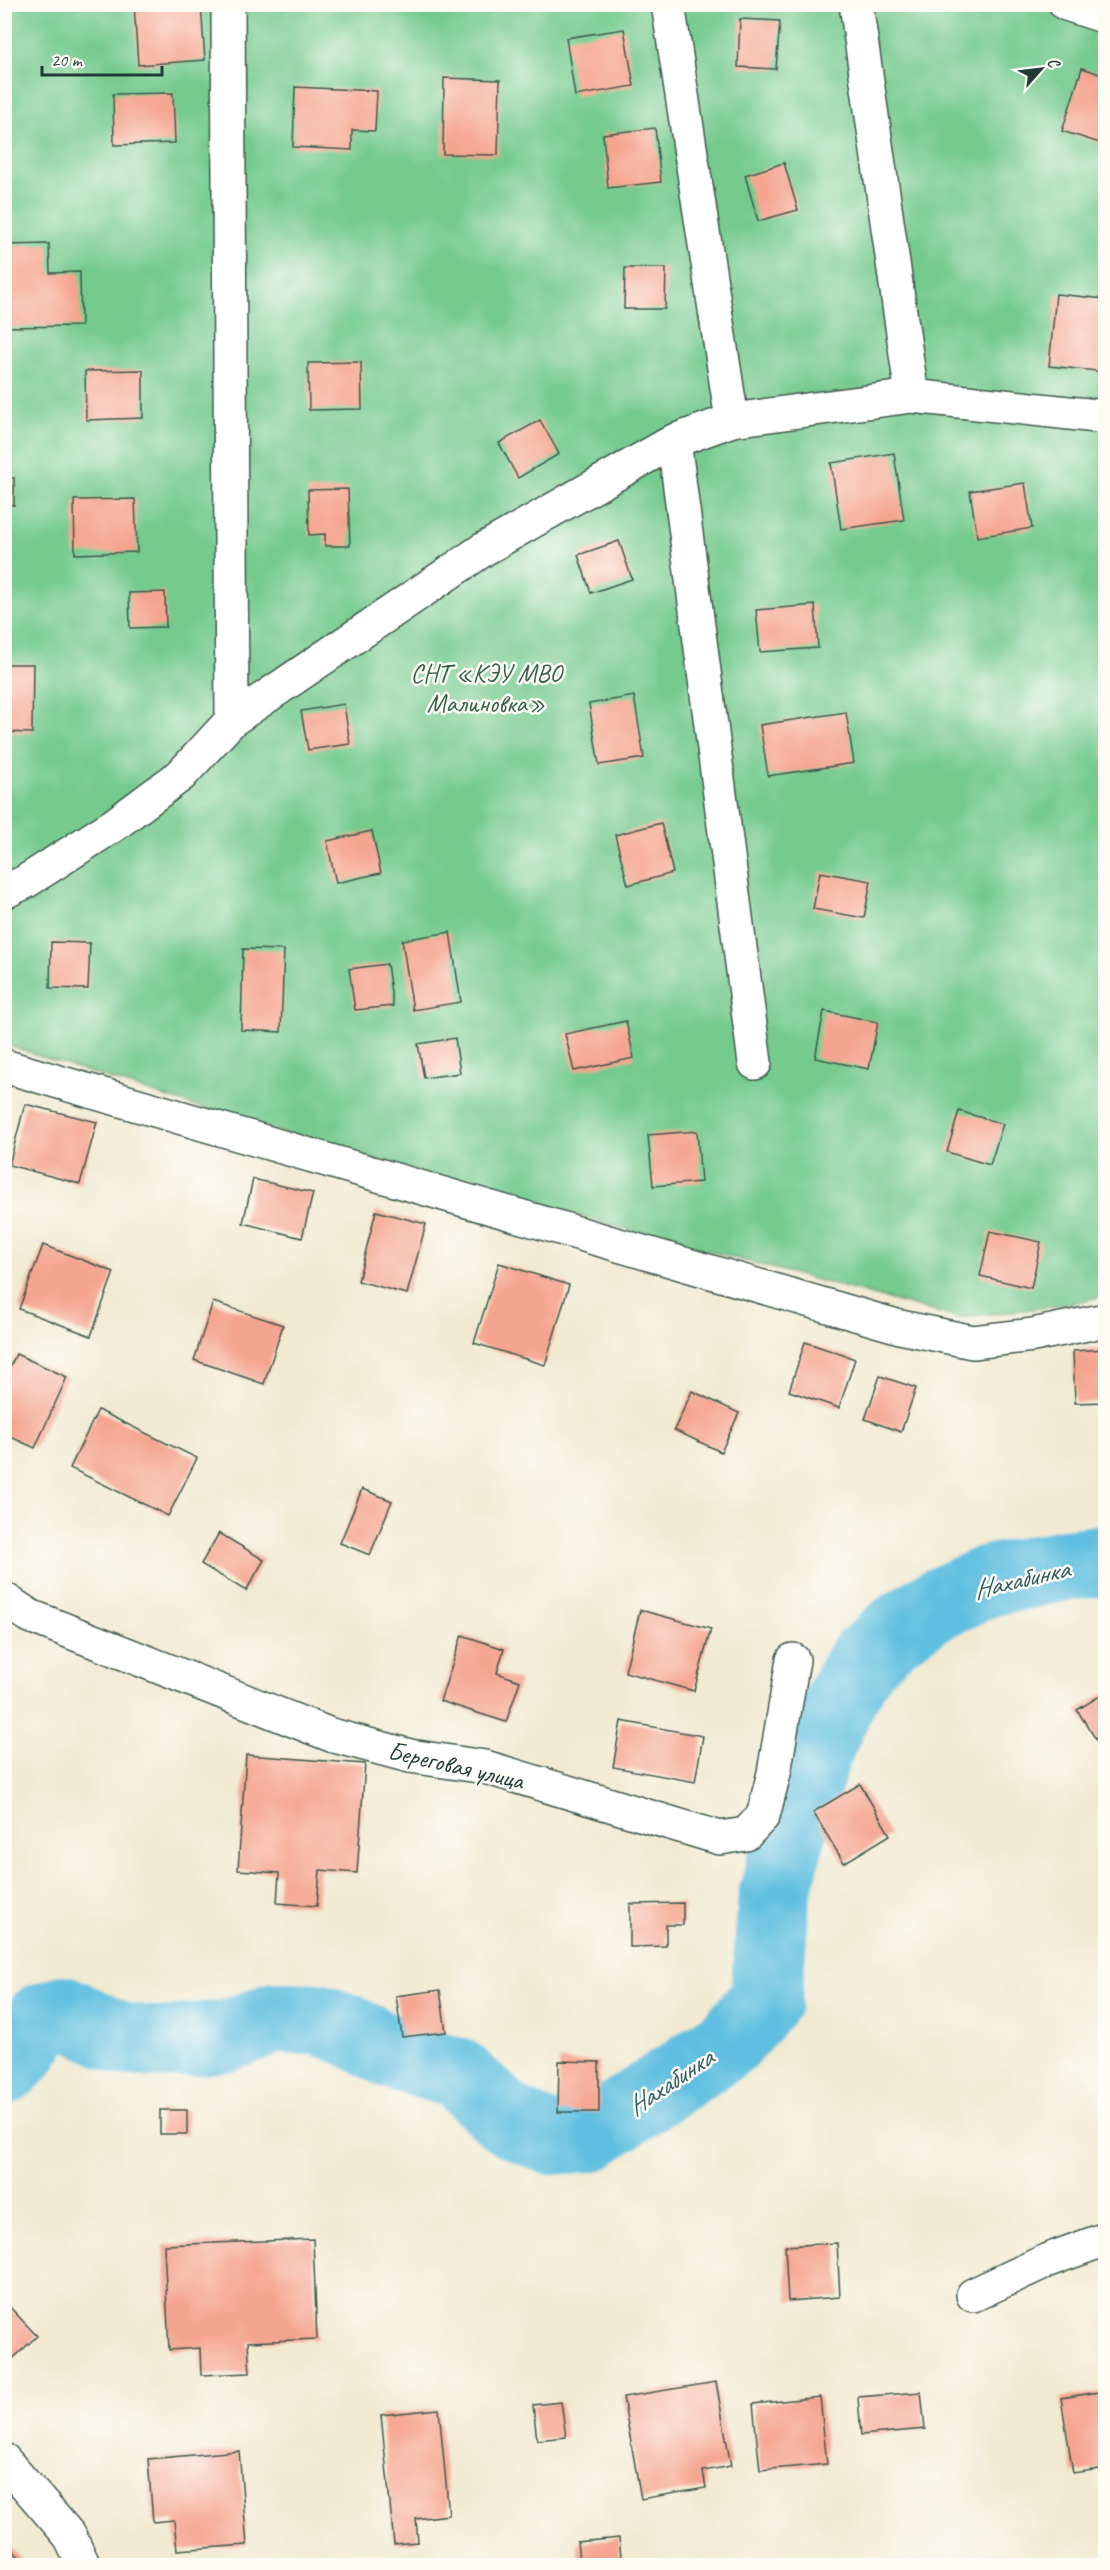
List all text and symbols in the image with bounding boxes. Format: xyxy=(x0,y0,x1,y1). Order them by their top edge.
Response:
scale bar xyxy=(42,39,162,77)
north arrow xyxy=(1011,39,1071,99)
text: 20 m xyxy=(51,49,84,71)
text: С xyxy=(1043,54,1065,72)
park label: СНТ «КЭУ МВО Малиновка» xyxy=(410,657,565,720)
water label: Нахабинка xyxy=(970,1551,1074,1606)
street label: Береговая улица xyxy=(385,1734,528,1797)
water label: Нахабинка xyxy=(620,2040,722,2123)

